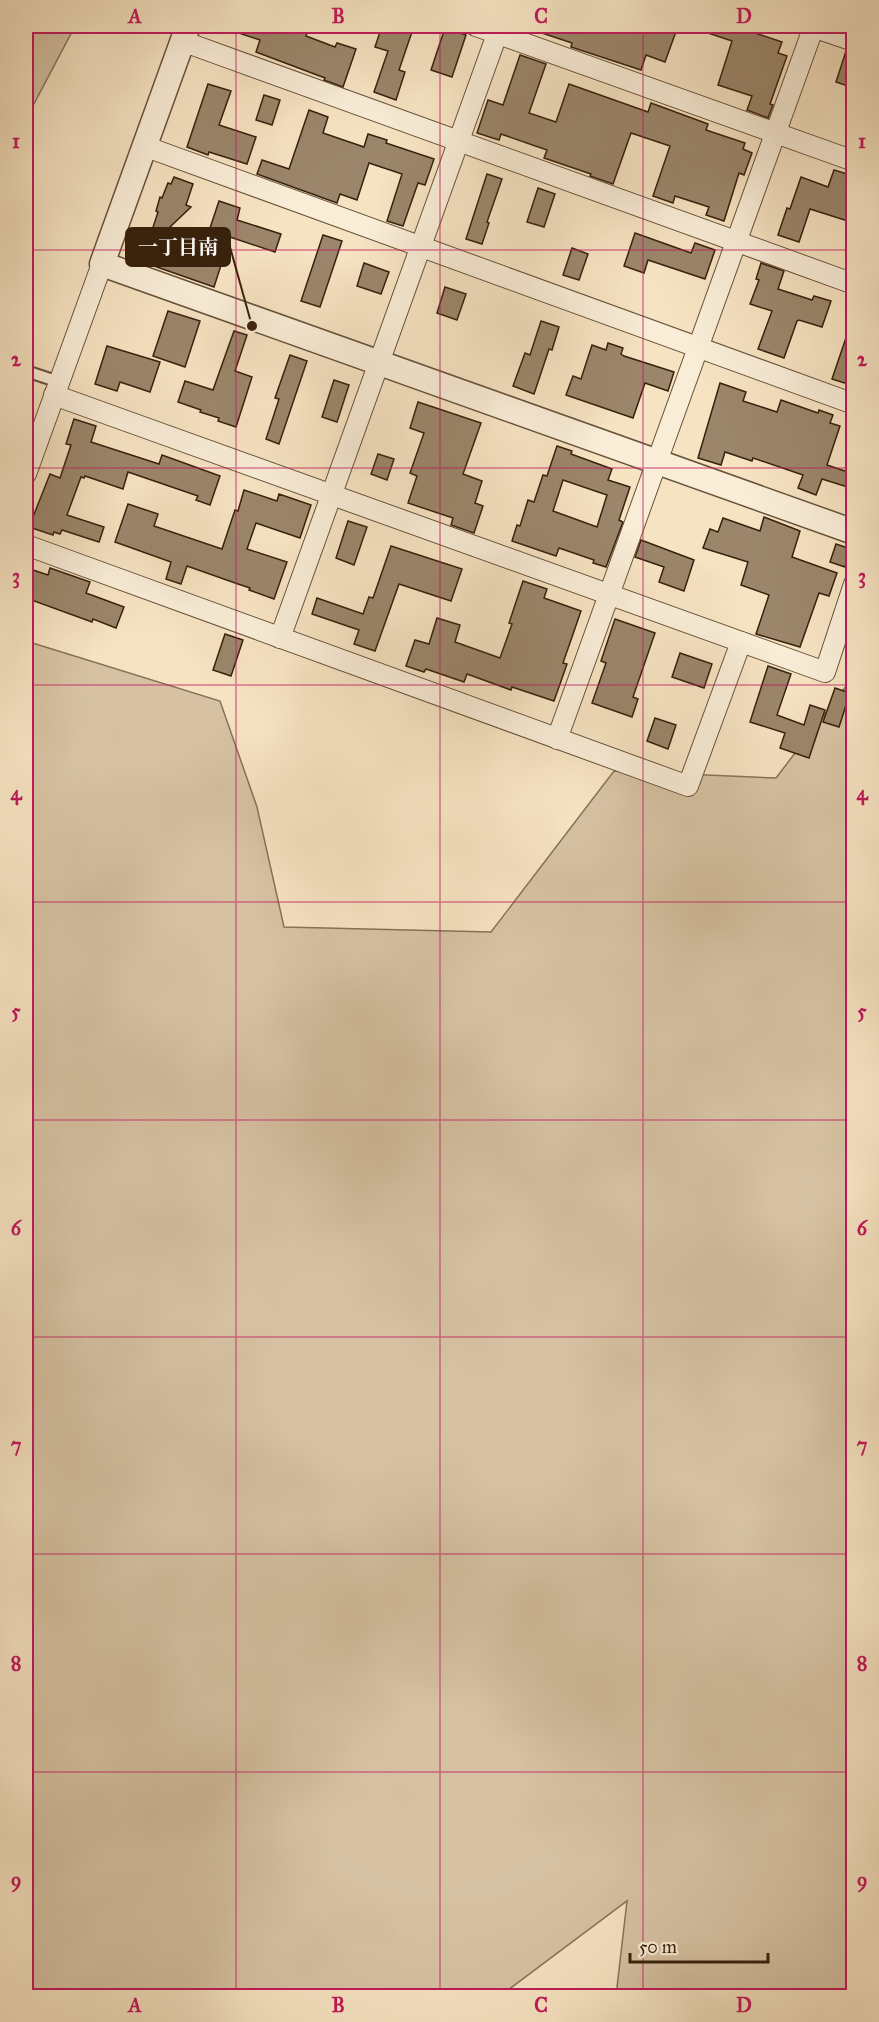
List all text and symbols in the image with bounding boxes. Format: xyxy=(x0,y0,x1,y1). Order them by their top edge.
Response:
text: A xyxy=(126,4,142,28)
text: B xyxy=(331,4,345,28)
text: C xyxy=(534,4,548,28)
text: D xyxy=(736,4,752,28)
text: 1 xyxy=(12,129,20,153)
text: 1 xyxy=(858,129,866,153)
callout: 一丁目南 xyxy=(126,228,230,266)
text: 一丁目南 xyxy=(138,235,218,259)
text: 2 xyxy=(11,347,22,371)
text: 2 xyxy=(857,347,868,371)
text: 3 xyxy=(12,564,20,589)
text: 3 xyxy=(858,564,866,589)
text: 4 xyxy=(10,781,22,806)
text: 4 xyxy=(856,781,868,806)
text: 5 xyxy=(11,999,21,1023)
text: 5 xyxy=(857,999,867,1023)
text: 6 xyxy=(11,1216,23,1240)
text: 6 xyxy=(857,1216,869,1240)
text: 7 xyxy=(11,1433,22,1457)
text: 7 xyxy=(857,1433,868,1457)
text: 8 xyxy=(11,1651,21,1675)
text: 8 xyxy=(857,1651,867,1675)
text: 9 xyxy=(11,1868,21,1893)
text: 9 xyxy=(857,1868,867,1893)
scale bar xyxy=(630,1926,768,1964)
text: 50 m xyxy=(639,1936,677,1958)
text: A xyxy=(126,1993,142,2017)
text: B xyxy=(331,1993,345,2017)
text: C xyxy=(534,1993,548,2017)
text: D xyxy=(736,1993,752,2017)

